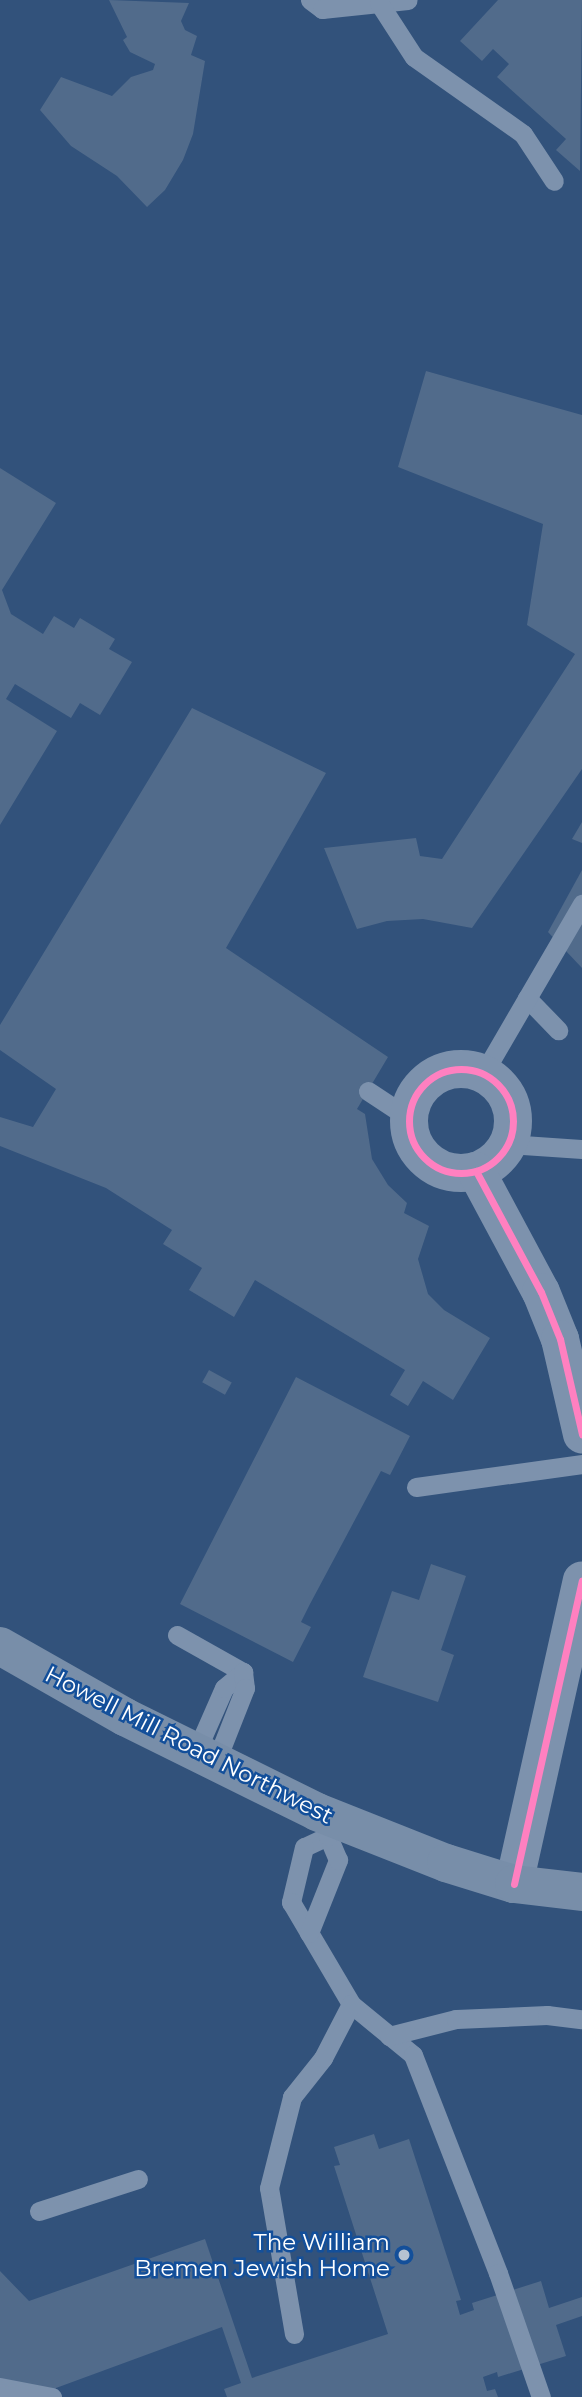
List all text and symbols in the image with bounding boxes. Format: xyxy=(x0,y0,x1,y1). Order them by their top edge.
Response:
street label: Howell Mill Road Northwest xyxy=(40,1660,338,1830)
place label: The William Bremen Jewish Home xyxy=(134,2228,390,2282)
marker: The William Bremen Jewish Home xyxy=(396,2247,412,2263)

